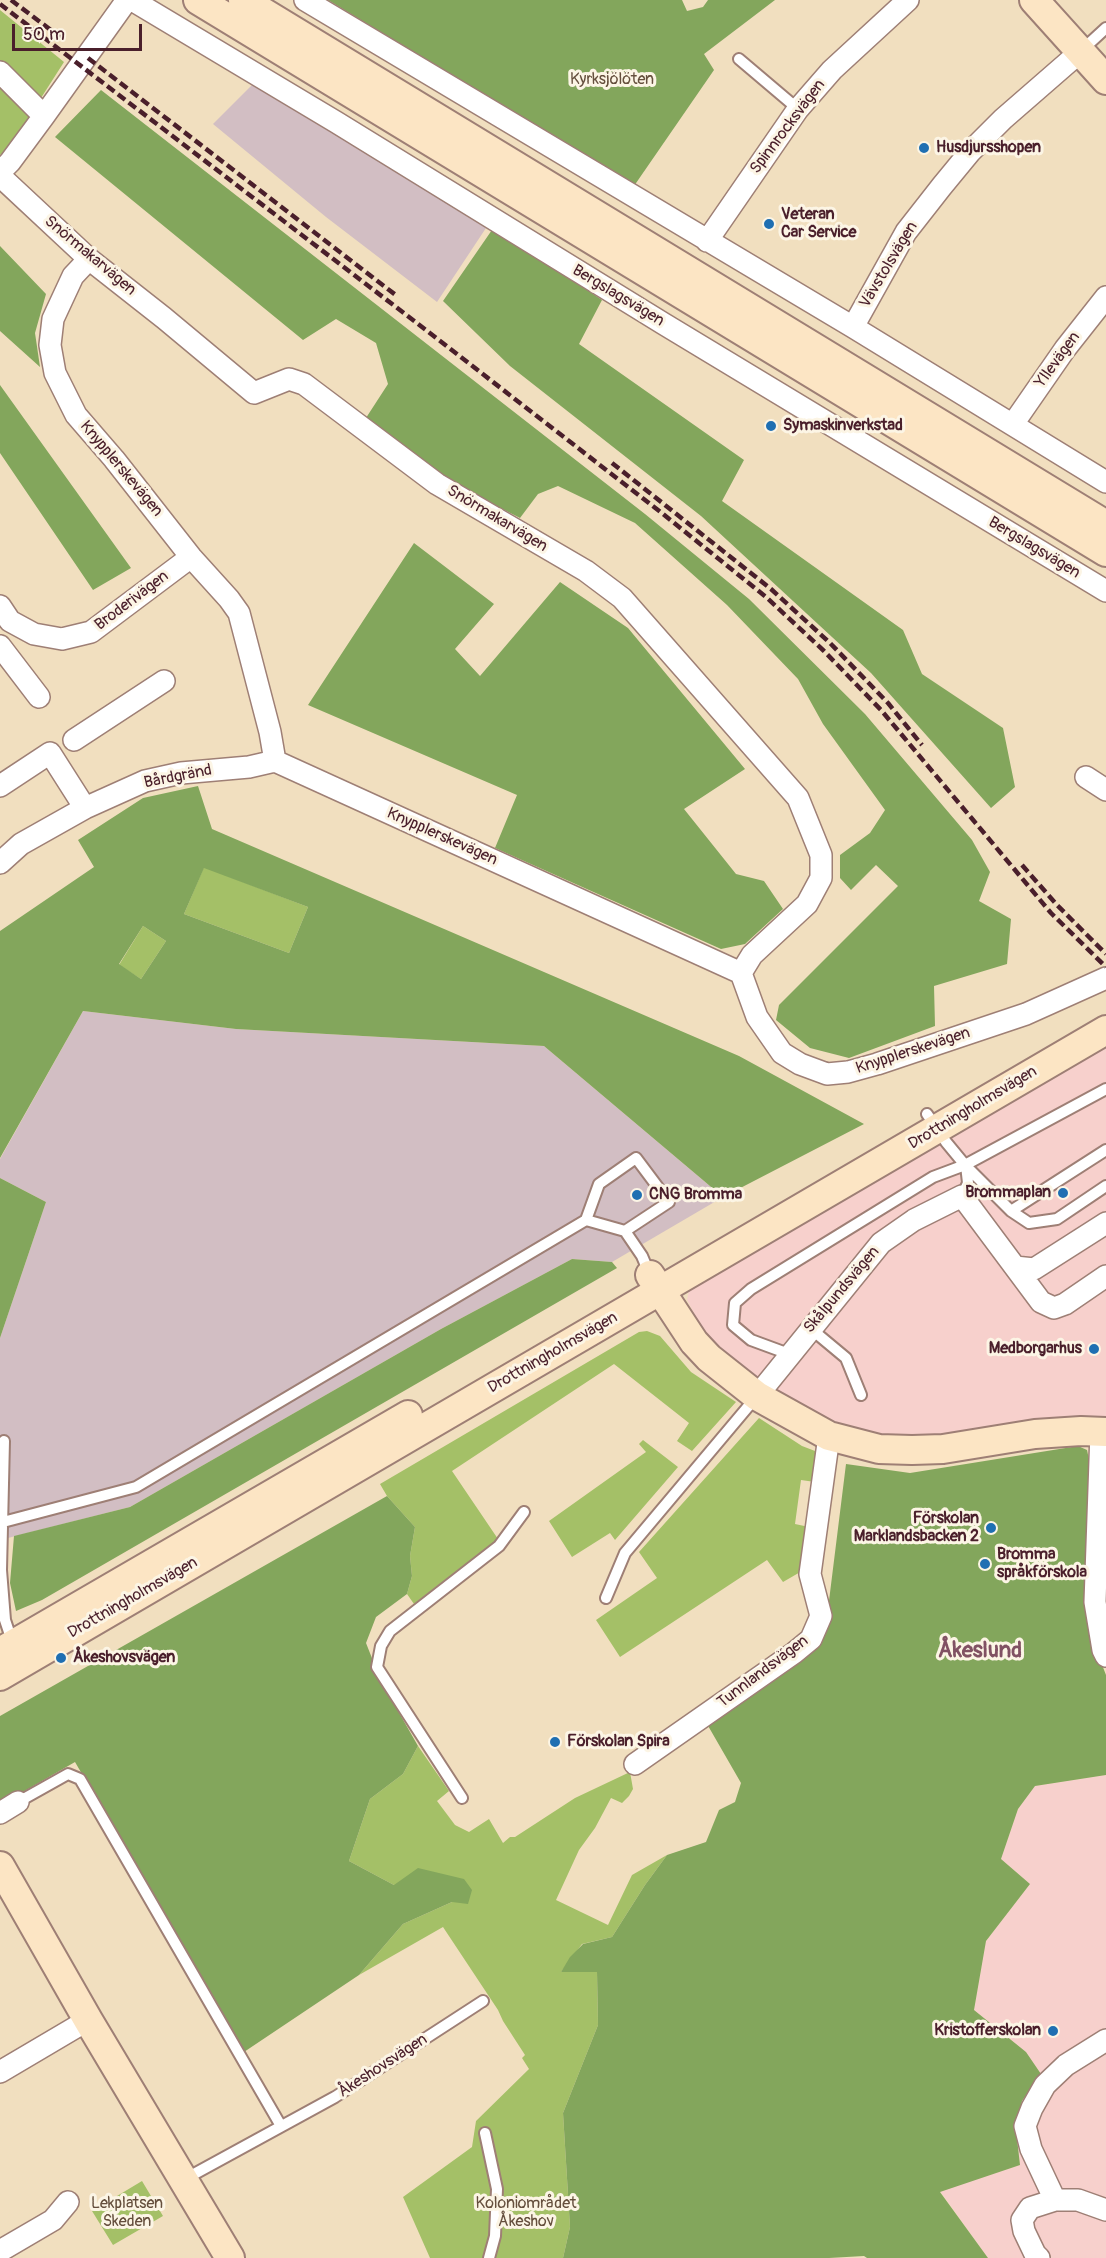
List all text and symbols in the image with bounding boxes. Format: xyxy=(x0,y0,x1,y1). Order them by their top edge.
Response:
scale bar xyxy=(15,12,146,50)
text: 50 m xyxy=(23,23,65,46)
park label: Kyrksjölöten xyxy=(570,70,654,90)
street label: Spinnrocksvägen xyxy=(746,76,830,178)
place label: Husdjursshopen xyxy=(936,138,1041,158)
marker: Husdjursshopen xyxy=(917,141,931,155)
place label: Veteran Car Service xyxy=(781,205,856,243)
street label: Snörmakarvägen xyxy=(40,212,140,300)
marker: Veteran Car Service xyxy=(762,217,776,231)
street label: Vävstolsvägen xyxy=(856,218,922,312)
street label: Bergslagsvägen xyxy=(569,261,667,331)
street label: Yllevägen xyxy=(1031,328,1085,392)
place label: Symaskinverkstad xyxy=(783,416,903,436)
street label: Knypplerskevägen xyxy=(75,417,167,521)
marker: Symaskinverkstad xyxy=(764,419,778,433)
street label: Snörmakarvägen xyxy=(443,481,551,557)
street label: Bergslagsvägen xyxy=(985,513,1083,583)
street label: Broderivägen xyxy=(91,567,173,635)
street label: Bårdgränd xyxy=(142,761,214,793)
street label: Knypplerskevägen xyxy=(384,804,500,870)
street label: Knypplerskevägen xyxy=(853,1023,973,1079)
street label: Drottningholmsvägen xyxy=(905,1062,1041,1154)
place label: Brommaplan xyxy=(965,1183,1051,1203)
place label: CNG Bromma xyxy=(649,1185,742,1205)
marker: Brommaplan xyxy=(1056,1186,1070,1200)
marker: CNG Bromma xyxy=(630,1188,644,1202)
street label: Skålpundsvägen xyxy=(800,1243,884,1337)
street label: Drottningholmsvägen xyxy=(485,1308,621,1398)
place label: Medborgarhus xyxy=(989,1339,1082,1359)
marker: Medborgarhus xyxy=(1087,1342,1101,1356)
place label: Förskolan Marklandsbacken 2 xyxy=(854,1509,979,1547)
marker: Förskolan Marklandsbacken 2 xyxy=(984,1521,998,1535)
place label: Bromma språkförskola xyxy=(997,1545,1087,1583)
street label: Drottningholmsvägen xyxy=(65,1553,201,1643)
marker: Bromma språkförskola xyxy=(978,1557,992,1571)
street label: Tunnlandsvägen xyxy=(714,1632,812,1712)
district label: Åkeslund xyxy=(938,1638,1022,1664)
place label: Åkeshovsvägen xyxy=(73,1648,175,1668)
marker: Åkeshovsvägen xyxy=(54,1651,68,1665)
place label: Förskolan Spira xyxy=(567,1732,670,1752)
marker: Förskolan Spira xyxy=(548,1735,562,1749)
place label: Kristofferskolan xyxy=(934,2021,1041,2041)
marker: Kristofferskolan xyxy=(1046,2024,1060,2038)
street label: Åkeshovsvägen xyxy=(335,2030,431,2102)
park label: Lekplatsen Skeden xyxy=(91,2194,163,2232)
park label: Koloniområdet Åkeshov xyxy=(475,2194,577,2232)

